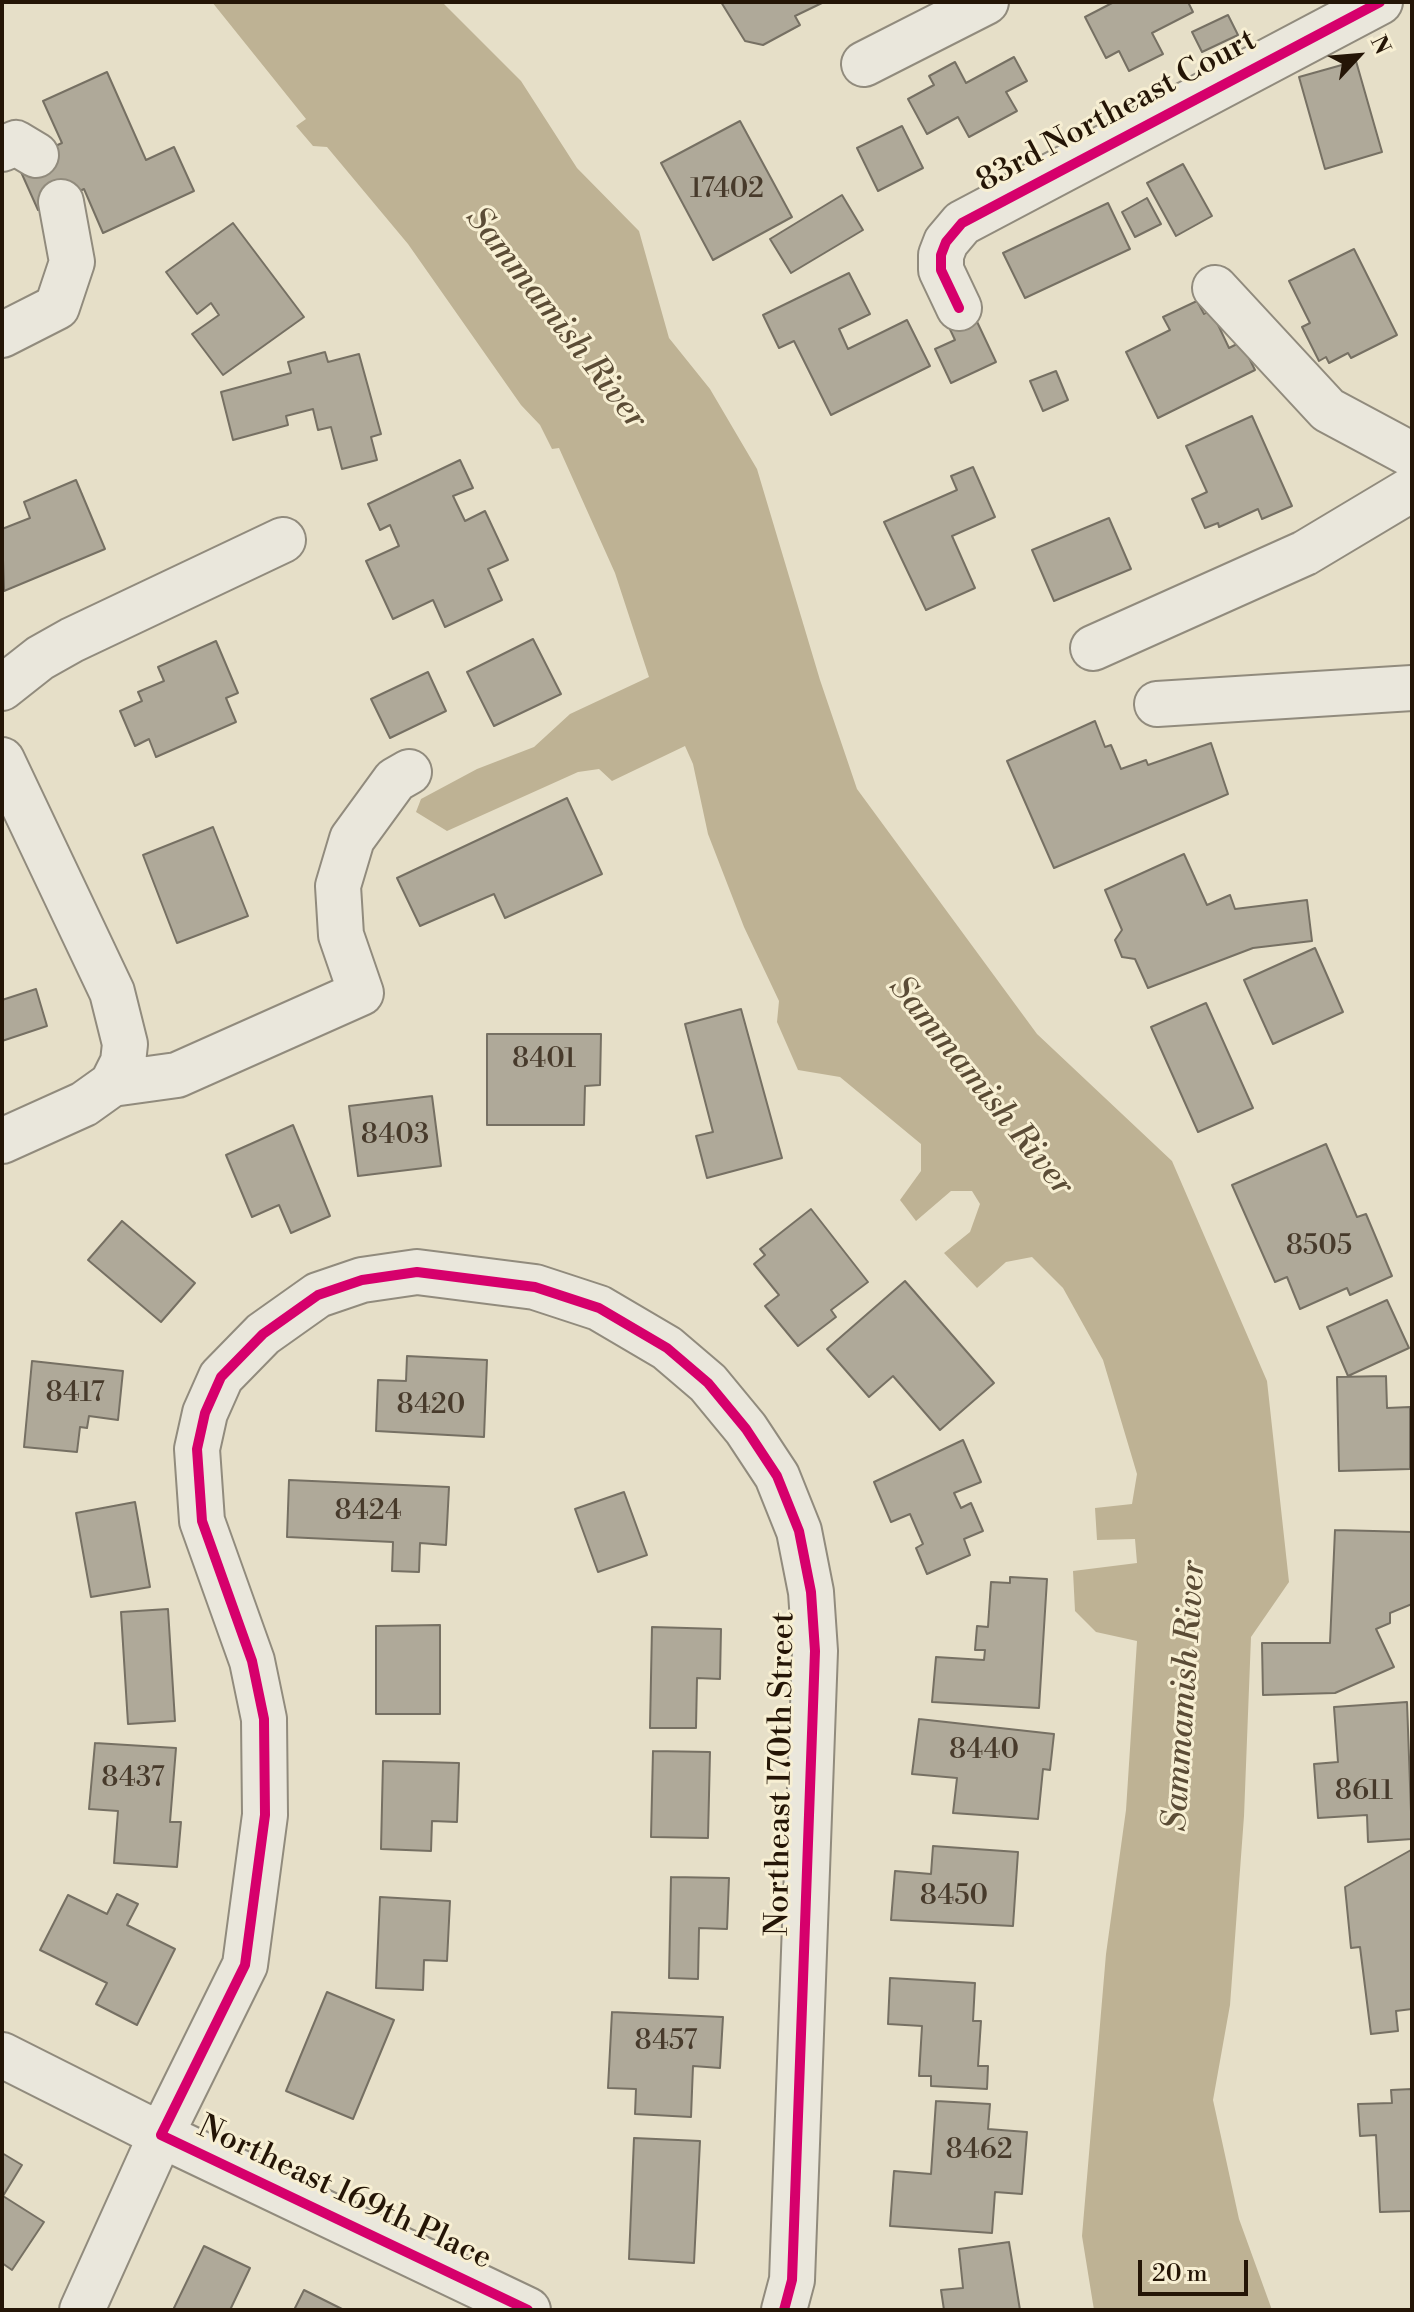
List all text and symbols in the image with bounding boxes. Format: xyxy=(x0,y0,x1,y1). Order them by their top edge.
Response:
north arrow xyxy=(1318,16,1398,96)
street label: 83rd Northeast Court xyxy=(971,22,1263,202)
text: N xyxy=(1364,32,1396,59)
house number: 17402 xyxy=(690,173,764,207)
water label: Sammamish River xyxy=(455,200,655,438)
water label: Sammamish River xyxy=(879,969,1081,1205)
house number: 8401 xyxy=(512,1043,576,1077)
house number: 8403 xyxy=(361,1119,429,1153)
house number: 8505 xyxy=(1286,1230,1352,1264)
house number: 8417 xyxy=(46,1377,104,1411)
house number: 8420 xyxy=(397,1389,465,1423)
house number: 8424 xyxy=(334,1495,402,1529)
water label: Sammamish River xyxy=(1156,1559,1216,1833)
street label: Northeast 170th Street xyxy=(760,1611,804,1937)
house number: 8440 xyxy=(949,1734,1019,1768)
house number: 8437 xyxy=(101,1762,165,1796)
house number: 8611 xyxy=(1335,1775,1393,1809)
house number: 8450 xyxy=(920,1880,988,1914)
house number: 8457 xyxy=(635,2025,697,2059)
street label: Northeast 169th Place xyxy=(191,2109,497,2279)
house number: 8462 xyxy=(945,2134,1013,2168)
scale bar xyxy=(1142,2244,1252,2294)
text: 20 m xyxy=(1152,2259,1208,2289)

